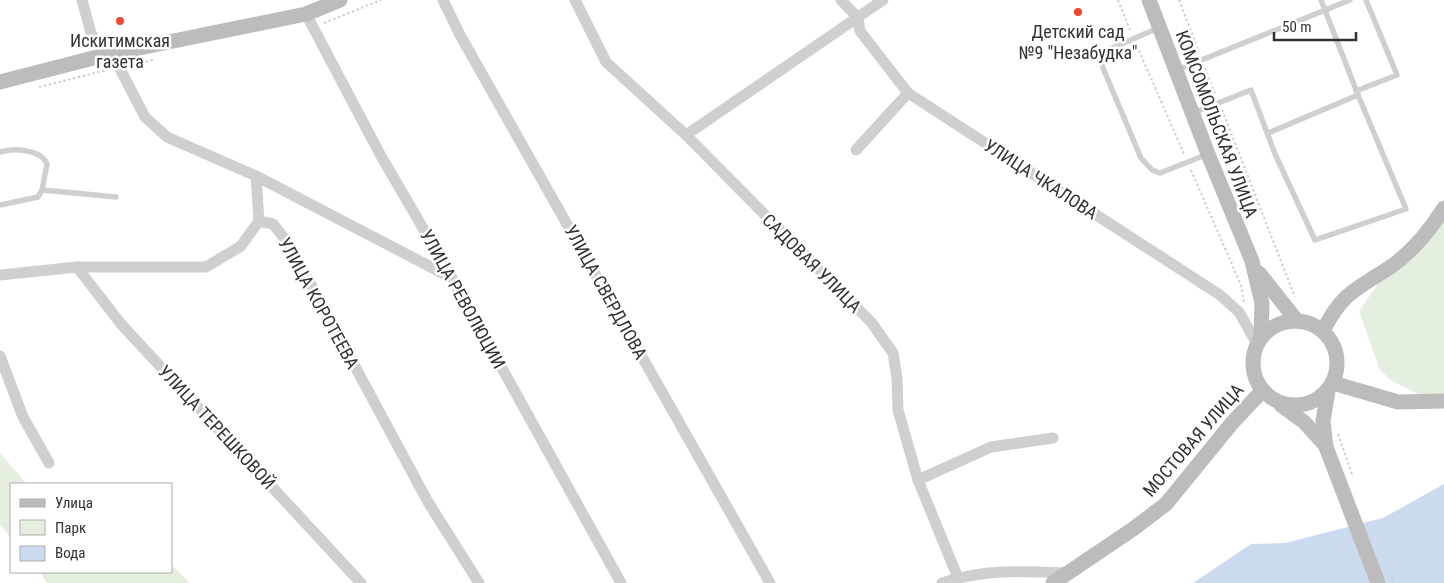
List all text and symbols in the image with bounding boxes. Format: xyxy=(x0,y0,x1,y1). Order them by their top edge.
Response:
marker: Детский сад №9 "Незабудка" xyxy=(1072,6,1084,18)
scale bar xyxy=(1274,10,1356,42)
marker: Искитимская газета xyxy=(114,15,126,27)
text: 50 m xyxy=(1282,18,1312,36)
place label: Детский сад №9 "Незабудка" xyxy=(1019,21,1137,63)
street label: КОМСОМОЛЬСКАЯ УЛИЦА xyxy=(1172,27,1263,221)
place label: Искитимская газета xyxy=(70,30,170,72)
street label: УЛИЦА ЧКАЛОВА xyxy=(980,134,1102,224)
street label: САДОВАЯ УЛИЦА xyxy=(758,209,866,317)
street label: УЛИЦА СВЕРДЛОВА xyxy=(560,221,652,363)
street label: УЛИЦА РЕВОЛЮЦИИ xyxy=(416,226,510,372)
street label: УЛИЦА КОРОТЕЕВА xyxy=(274,234,364,373)
street label: УЛИЦА ТЕРЕШКОВОЙ xyxy=(154,361,280,493)
street label: МОСТОВАЯ УЛИЦА xyxy=(1138,379,1248,501)
legend xyxy=(10,483,172,573)
text: Улица xyxy=(55,494,93,512)
text: Парк xyxy=(55,519,86,537)
text: Вода xyxy=(55,544,85,562)

